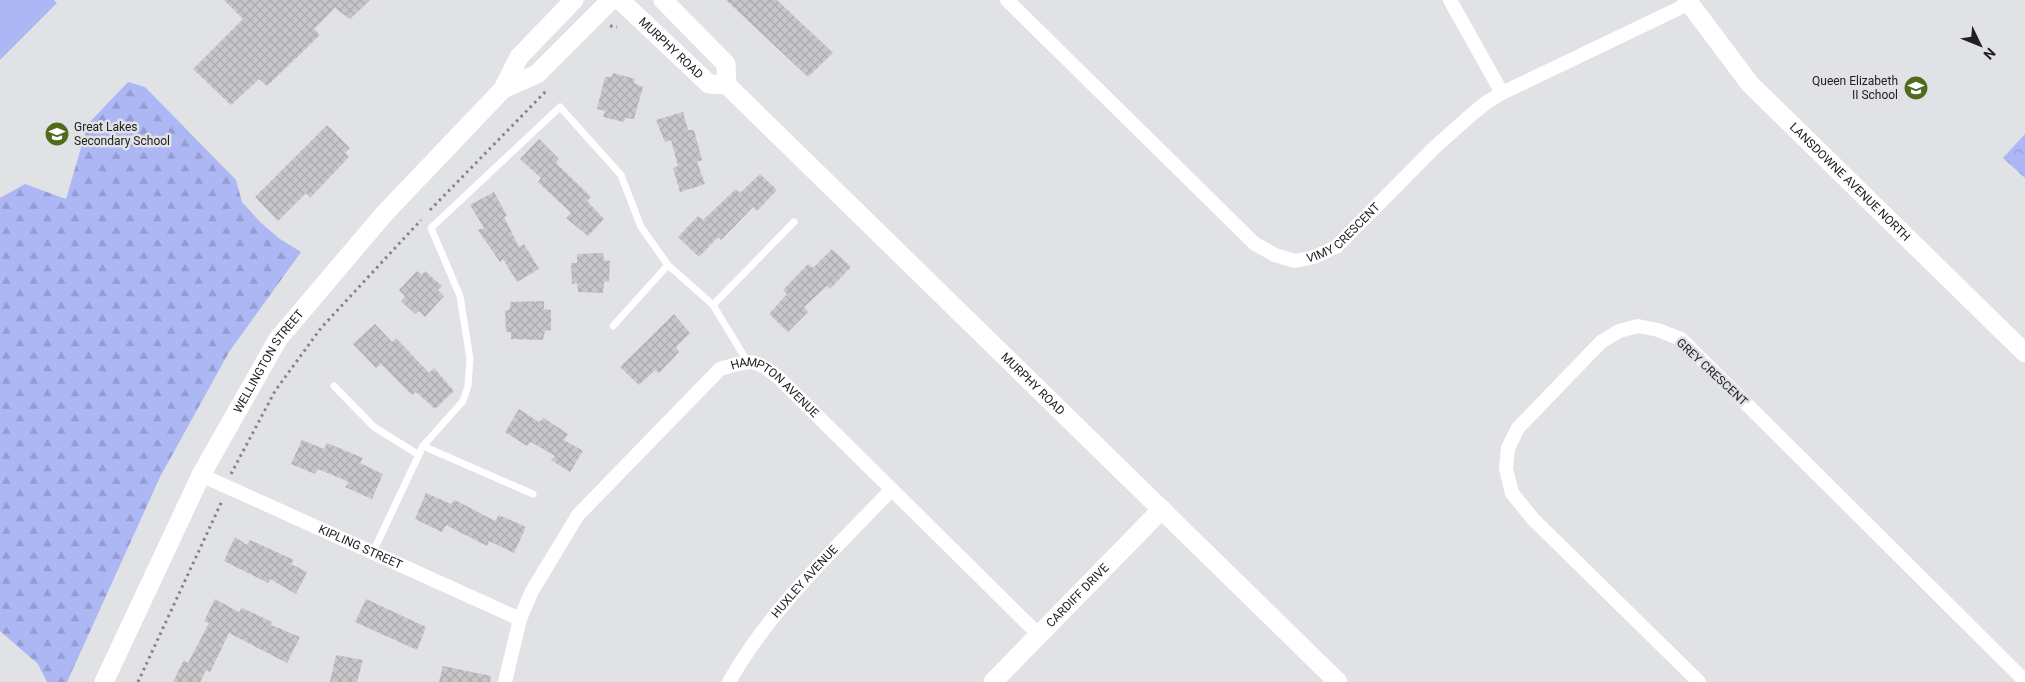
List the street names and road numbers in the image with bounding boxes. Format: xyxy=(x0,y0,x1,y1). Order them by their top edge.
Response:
street label: MURPHY ROAD xyxy=(636,14,706,82)
street label: LANSDOWNE AVENUE NORTH xyxy=(1787,120,1913,244)
street label: VIMY CRESCENT xyxy=(1305,200,1383,265)
street label: WELLINGTON STREET xyxy=(231,307,307,415)
street label: GREY CRESCENT xyxy=(1674,336,1750,408)
street label: MURPHY ROAD xyxy=(998,350,1068,418)
street label: HAMPTON AVENUE xyxy=(729,355,822,420)
street label: KIPLING STREET xyxy=(316,522,405,572)
street label: HUXLEY AVENUE xyxy=(769,542,841,621)
street label: CARDIFF DRIVE xyxy=(1043,561,1112,630)

